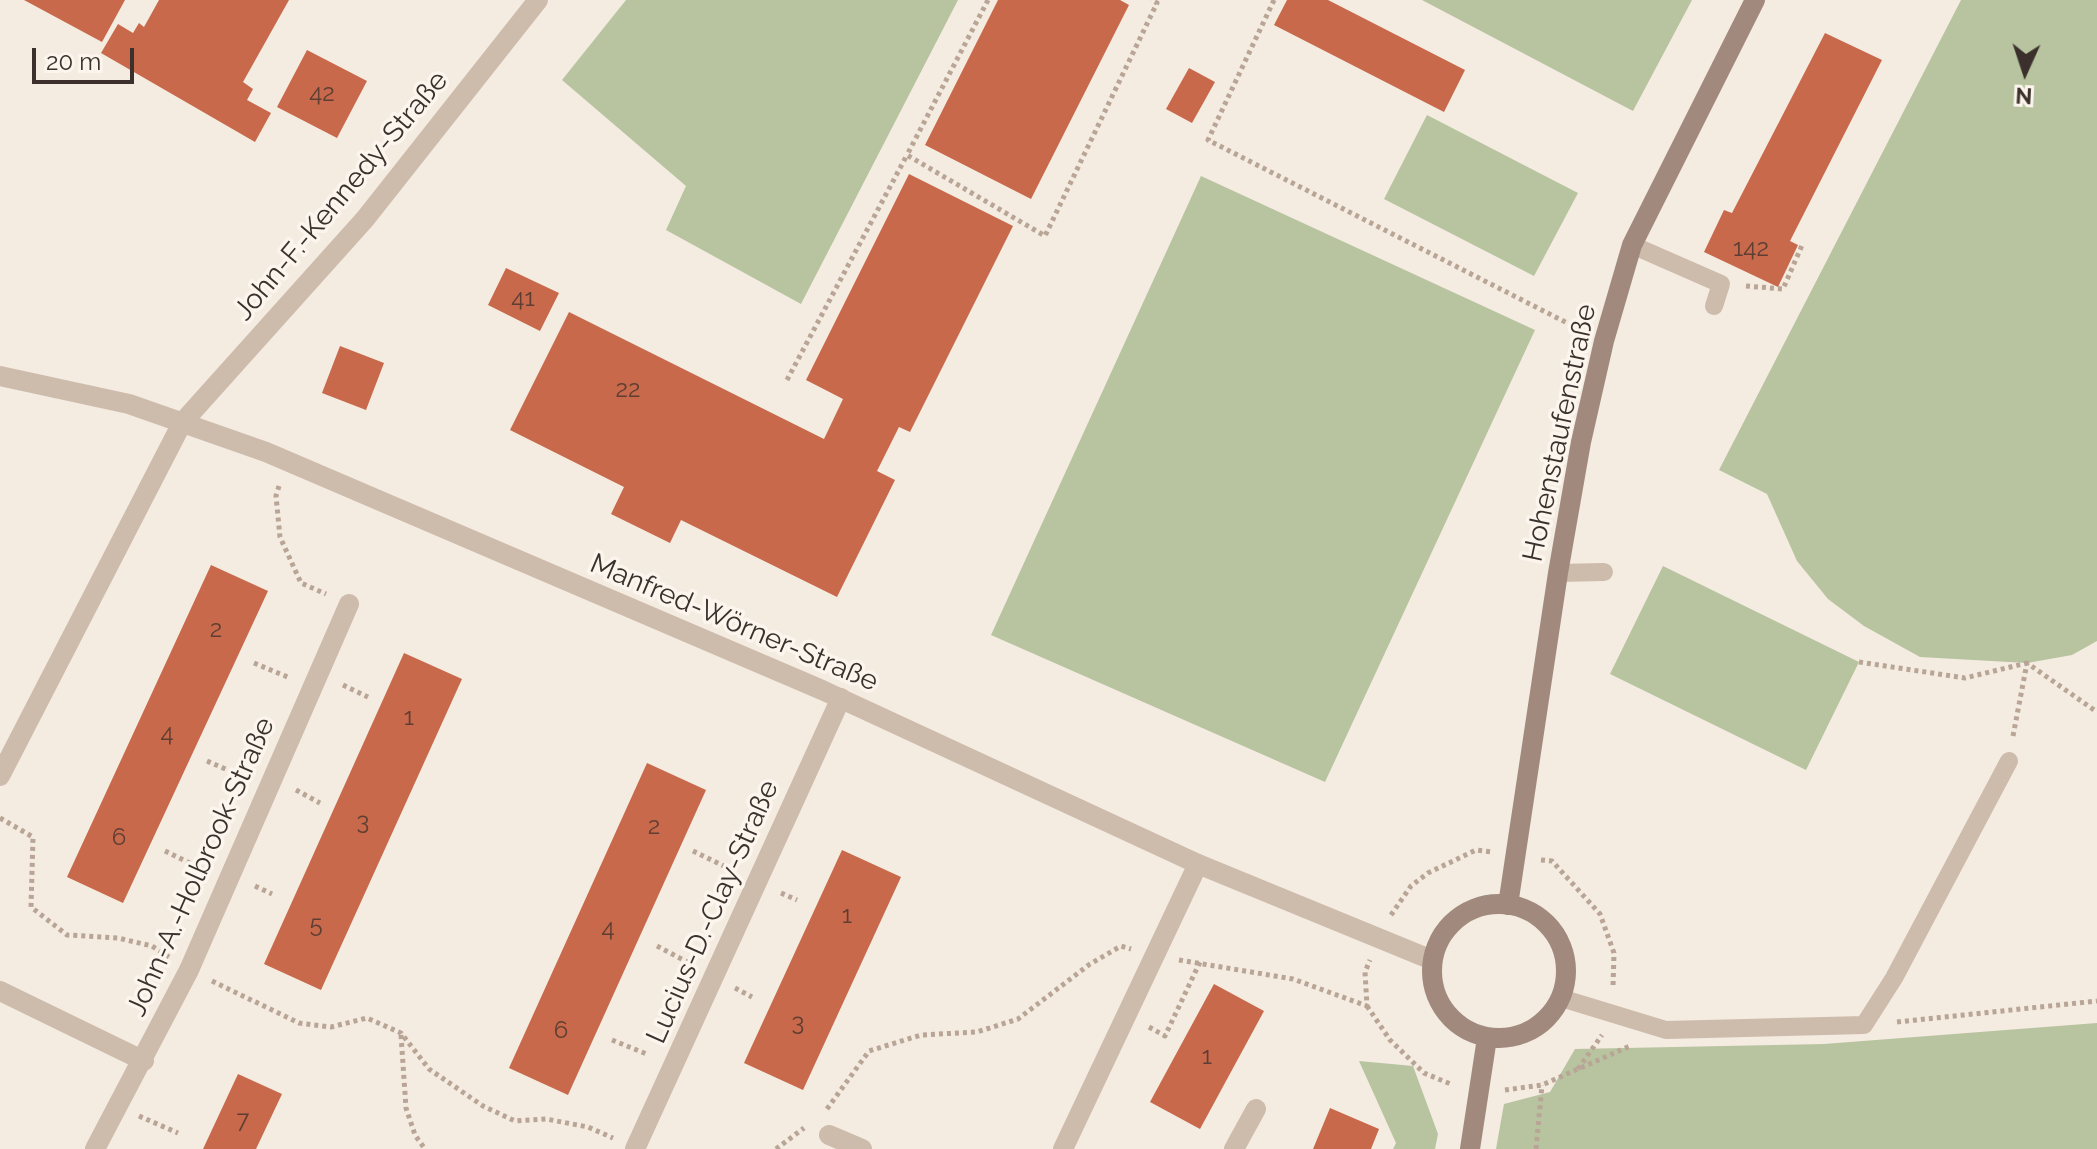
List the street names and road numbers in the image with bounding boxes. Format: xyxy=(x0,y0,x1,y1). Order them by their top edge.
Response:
street label: John-F.-Kennedy-Straße xyxy=(227,64,455,328)
street label: Hohenstaufenstraße xyxy=(1516,301,1604,565)
street label: Manfred-Wörner-Straße xyxy=(585,547,883,699)
street label: John-A.-Holbrook-Straße xyxy=(120,712,282,1022)
street label: Lucius-D.-Clay-Straße xyxy=(640,775,786,1049)

